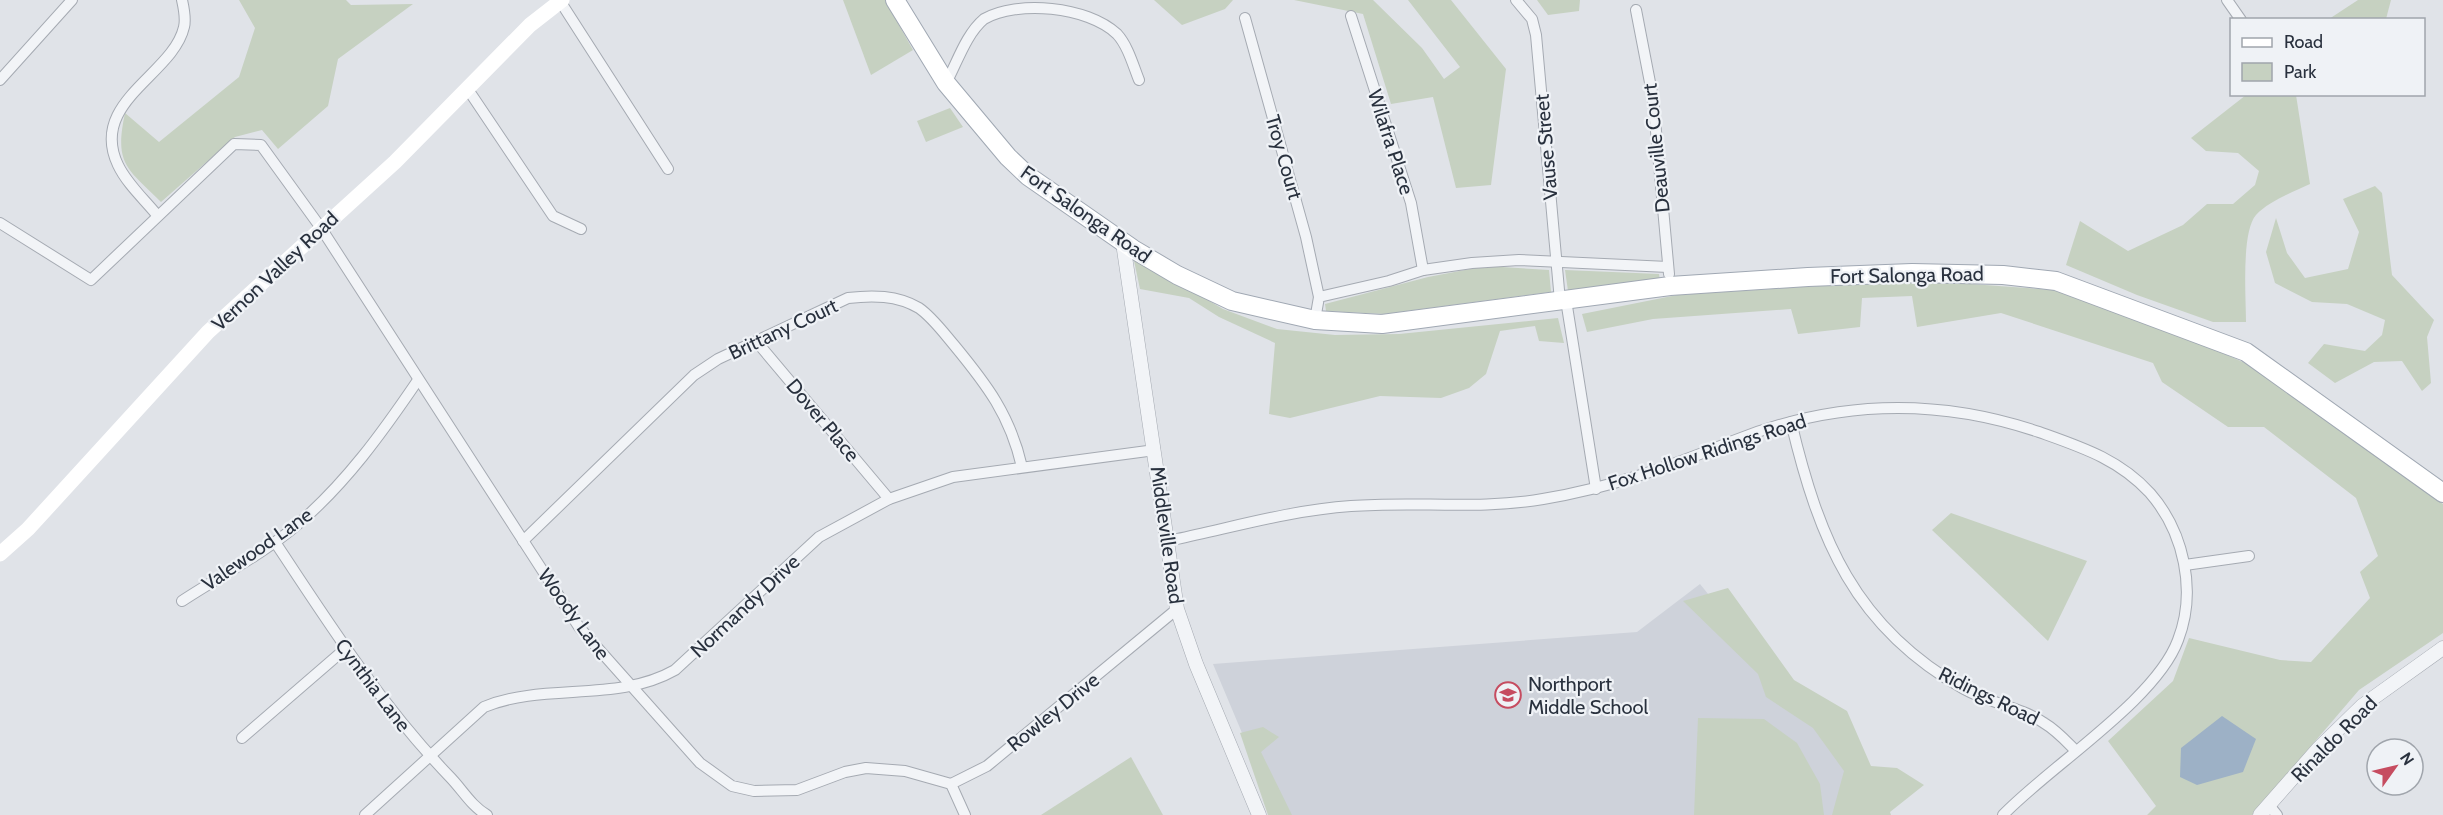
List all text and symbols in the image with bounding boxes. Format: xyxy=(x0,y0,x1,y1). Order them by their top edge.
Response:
legend xyxy=(2230,18,2425,96)
text: Road xyxy=(2284,31,2323,53)
text: Park xyxy=(2284,61,2317,83)
street label: Deauville Court xyxy=(1637,82,1675,214)
street label: Wilafra Place xyxy=(1363,86,1419,198)
street label: Vause Street xyxy=(1529,93,1563,201)
street label: Troy Court xyxy=(1260,112,1308,202)
street label: Fort Salonga Road xyxy=(1016,160,1156,268)
street label: Vernon Valley Road xyxy=(207,206,343,336)
street label: Fort Salonga Road xyxy=(1830,262,1984,288)
street label: Brittany Court xyxy=(725,293,842,365)
street label: Dover Place xyxy=(781,374,865,466)
street label: Fox Hollow Ridings Road xyxy=(1605,409,1809,495)
street label: Middleville Road xyxy=(1145,465,1189,605)
street label: Valewood Lane xyxy=(197,502,317,596)
street label: Normandy Drive xyxy=(686,549,804,663)
street label: Woody Lane xyxy=(533,564,615,664)
street label: Cynthia Lane xyxy=(330,634,416,736)
street label: Ridings Road xyxy=(1935,661,2043,731)
street label: Rowley Drive xyxy=(1002,668,1104,756)
place label: Northport Middle School xyxy=(1528,672,1648,719)
school or university icon: Northport Middle School xyxy=(1493,680,1523,710)
street label: Rinaldo Road xyxy=(2286,691,2382,787)
north arrow xyxy=(2365,737,2425,797)
text: N xyxy=(2396,749,2418,769)

